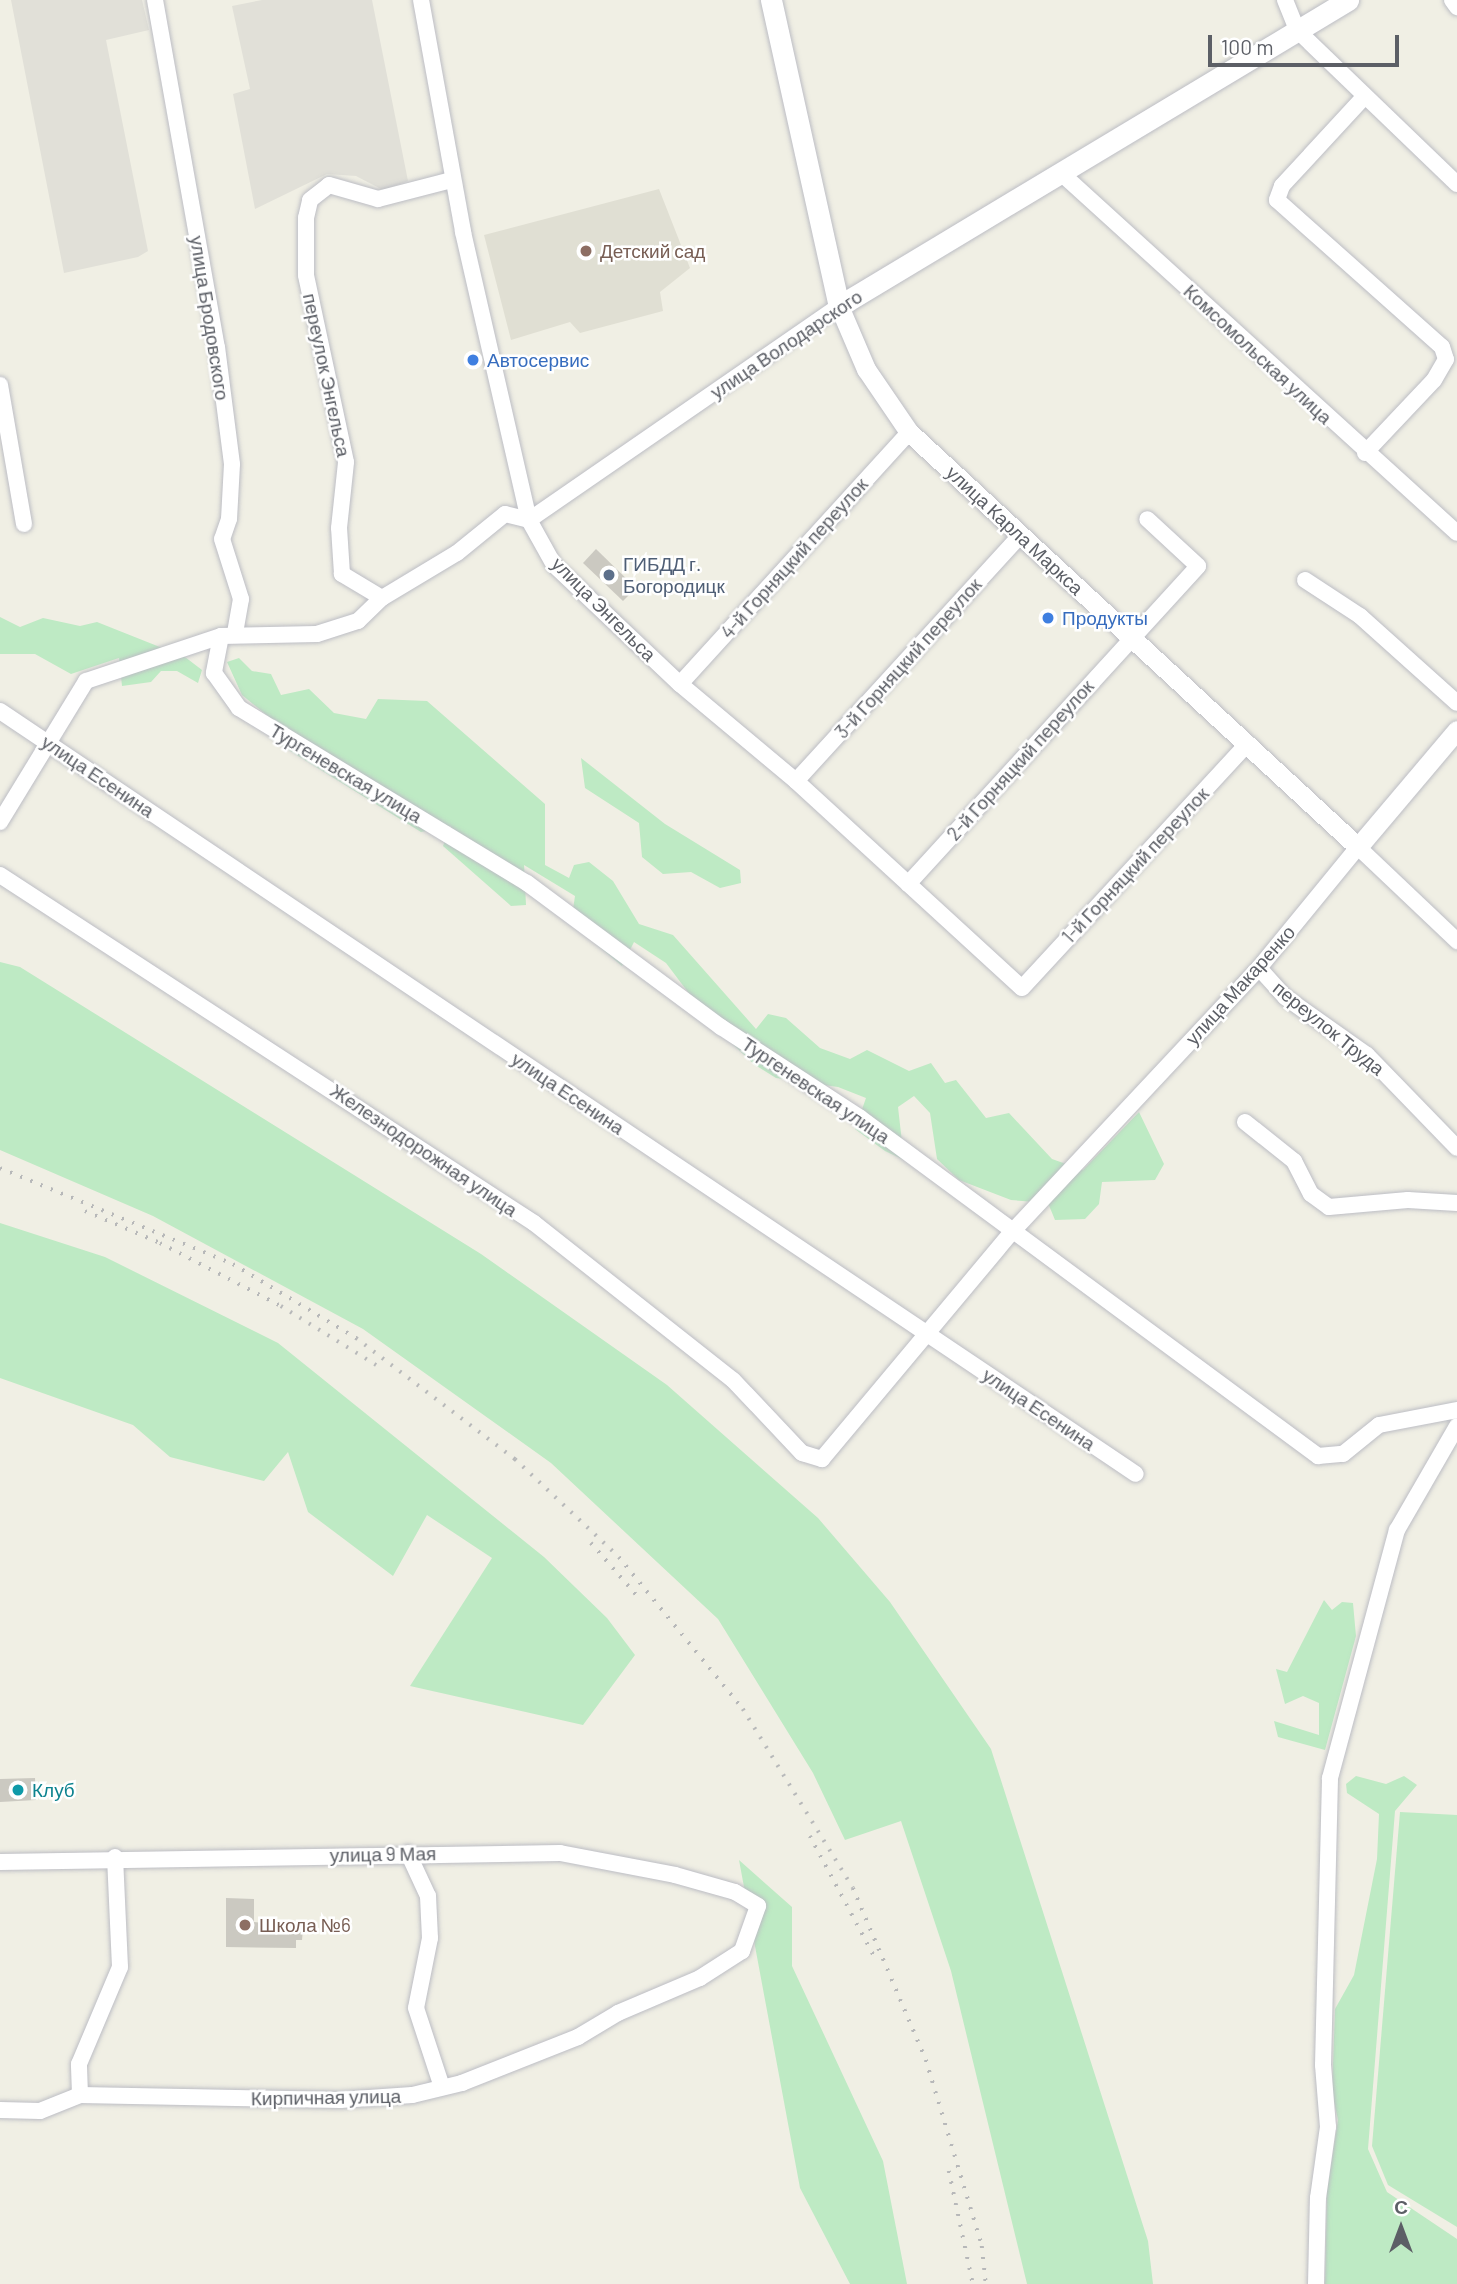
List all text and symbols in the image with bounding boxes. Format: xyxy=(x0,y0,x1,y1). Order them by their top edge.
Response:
scale bar xyxy=(1212,21,1403,65)
text: 100 m xyxy=(1221,34,1274,59)
street label: улица Бродовского xyxy=(186,234,234,402)
place label: Детский сад xyxy=(600,240,705,262)
marker: Детский сад xyxy=(578,243,594,259)
street label: Комсомольская улица xyxy=(1179,279,1337,429)
street label: улица Володарского xyxy=(706,285,866,403)
street label: переулок Энгельса xyxy=(299,291,355,459)
place label: Автосервис xyxy=(487,349,589,371)
marker: Автосервис xyxy=(465,352,481,368)
street label: улица Карла Маркса xyxy=(942,461,1088,599)
street label: 4-й Горняцкий переулок xyxy=(716,473,872,643)
street label: улица Энгельса xyxy=(547,552,661,666)
place label: ГИБДД г. Богородицк xyxy=(623,553,725,597)
marker: ГИБДД г. Богородицк xyxy=(601,567,617,583)
street label: 3-й Горняцкий переулок xyxy=(830,573,986,743)
place label: Продукты xyxy=(1062,607,1148,629)
marker: Продукты xyxy=(1040,610,1056,626)
street label: 2-й Горняцкий переулок xyxy=(942,675,1098,845)
street label: Тургеневская улица xyxy=(266,719,426,827)
street label: улица Есенина xyxy=(37,730,159,822)
street label: 1-й Горняцкий переулок xyxy=(1057,782,1213,948)
street label: улица Макаренко xyxy=(1180,921,1300,1049)
street label: переулок Труда xyxy=(1269,976,1389,1080)
street label: Тургеневская улица xyxy=(738,1032,894,1148)
street label: улица Есенина xyxy=(507,1047,629,1139)
street label: Железнодорожная улица xyxy=(326,1079,522,1221)
street label: улица Есенина xyxy=(978,1363,1100,1455)
place label: Клуб xyxy=(32,1779,75,1801)
marker: Клуб xyxy=(10,1782,26,1798)
street label: улица 9 Мая xyxy=(329,1842,437,1866)
place label: Школа №6 xyxy=(259,1914,351,1936)
marker: Школа №6 xyxy=(237,1917,253,1933)
street label: Кирпичная улица xyxy=(251,2084,401,2110)
north arrow xyxy=(1366,2193,1436,2263)
text: С xyxy=(1394,2195,1408,2218)

